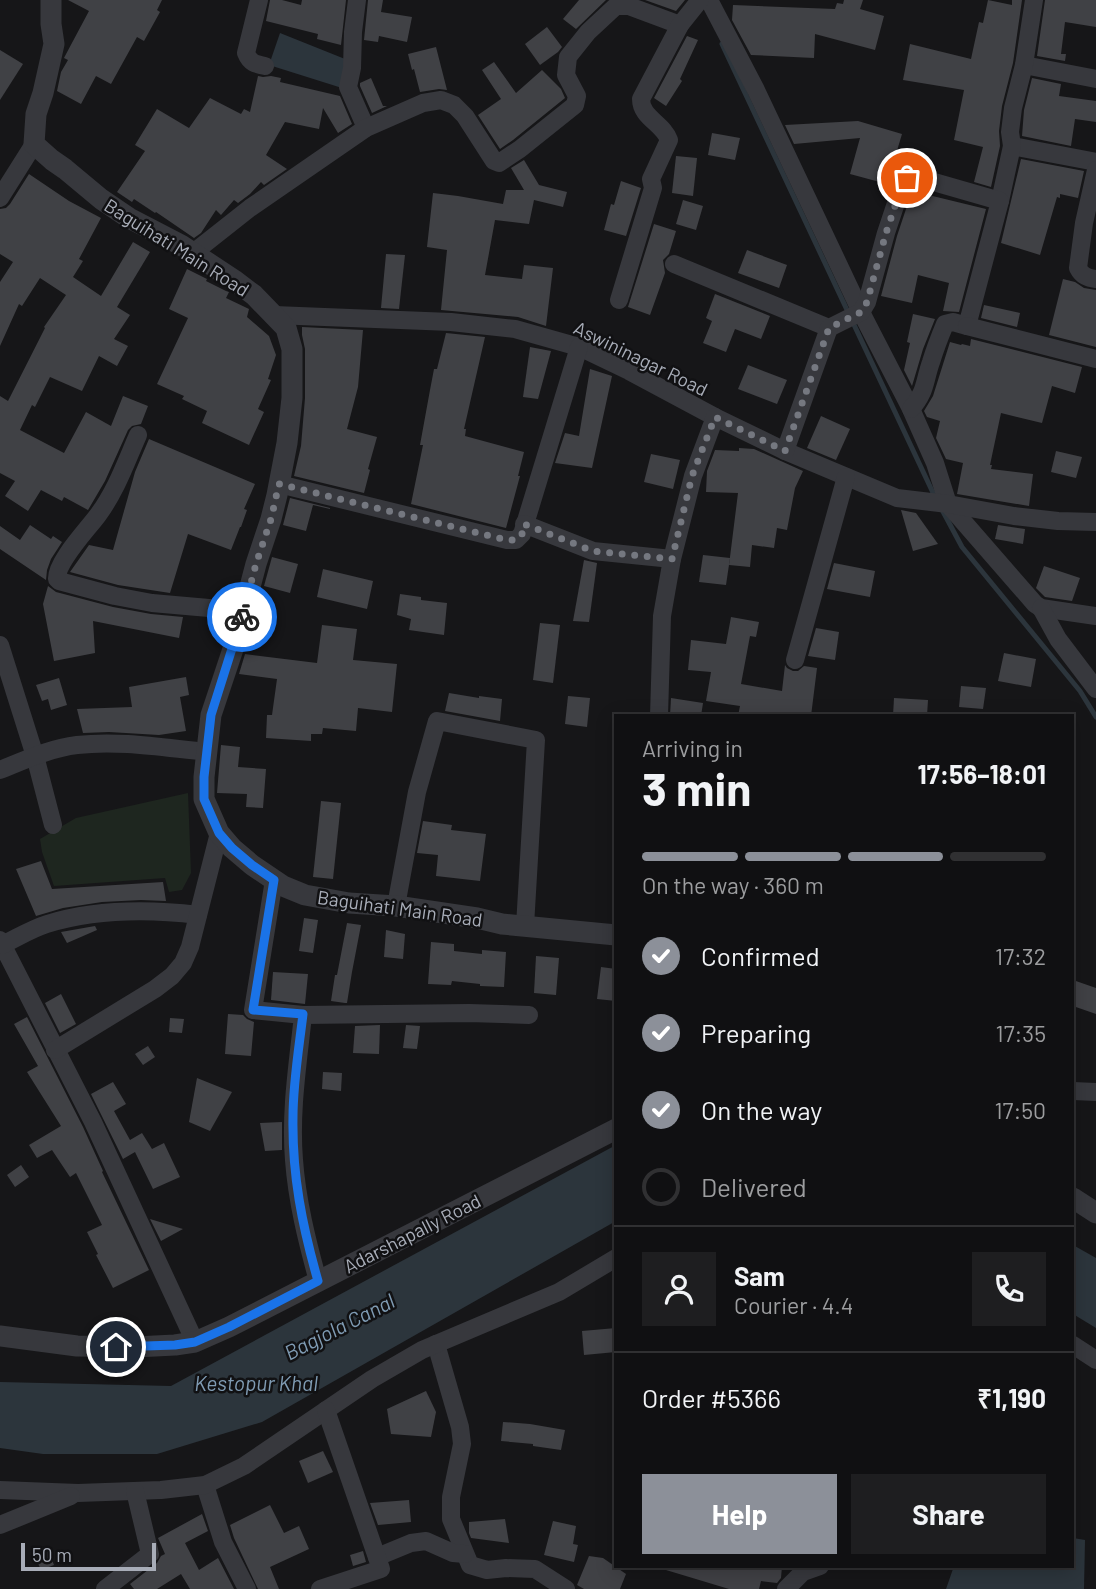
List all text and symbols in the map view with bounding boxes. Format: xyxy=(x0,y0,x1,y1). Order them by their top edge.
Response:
pin xyxy=(877,148,937,208)
icon: bag xyxy=(888,159,926,197)
street label: Baguihati Main Road xyxy=(100,193,254,301)
street label: Aswininagar Road xyxy=(570,316,712,400)
courier xyxy=(207,582,277,652)
icon: bike xyxy=(223,598,261,636)
text: Arriving in xyxy=(642,734,743,762)
text: 17:56–18:01 xyxy=(918,758,1046,789)
text: 3 min xyxy=(642,760,751,815)
text: On the way · 360 m xyxy=(642,871,824,899)
street label: Baguihati Main Road xyxy=(316,885,484,931)
icon: check xyxy=(642,937,680,975)
text: Confirmed xyxy=(701,940,820,971)
text: 17:32 xyxy=(995,942,1046,970)
icon: check xyxy=(642,1014,680,1052)
text: Preparing xyxy=(701,1017,811,1048)
text: 17:35 xyxy=(996,1019,1046,1047)
icon: check xyxy=(642,1091,680,1129)
text: On the way xyxy=(701,1094,822,1125)
text: 17:50 xyxy=(994,1096,1046,1124)
text: Delivered xyxy=(701,1171,807,1202)
street label: Adarshapally Road xyxy=(340,1189,484,1277)
button: person xyxy=(642,1252,716,1326)
button: phone xyxy=(972,1252,1046,1326)
text: Sam xyxy=(734,1260,785,1291)
water label: Bagjola Canal xyxy=(280,1287,399,1364)
text: Courier · 4.4 xyxy=(734,1291,853,1319)
pin xyxy=(86,1317,146,1377)
icon: home xyxy=(97,1328,135,1366)
water label: Kestopur Khal xyxy=(194,1370,318,1395)
text: Order #5366 xyxy=(642,1382,781,1413)
text: ₹1,190 xyxy=(977,1382,1046,1413)
button: Help xyxy=(642,1474,837,1554)
button: Share xyxy=(851,1474,1046,1554)
scale bar xyxy=(21,1540,156,1572)
text: 50 m xyxy=(32,1543,72,1566)

